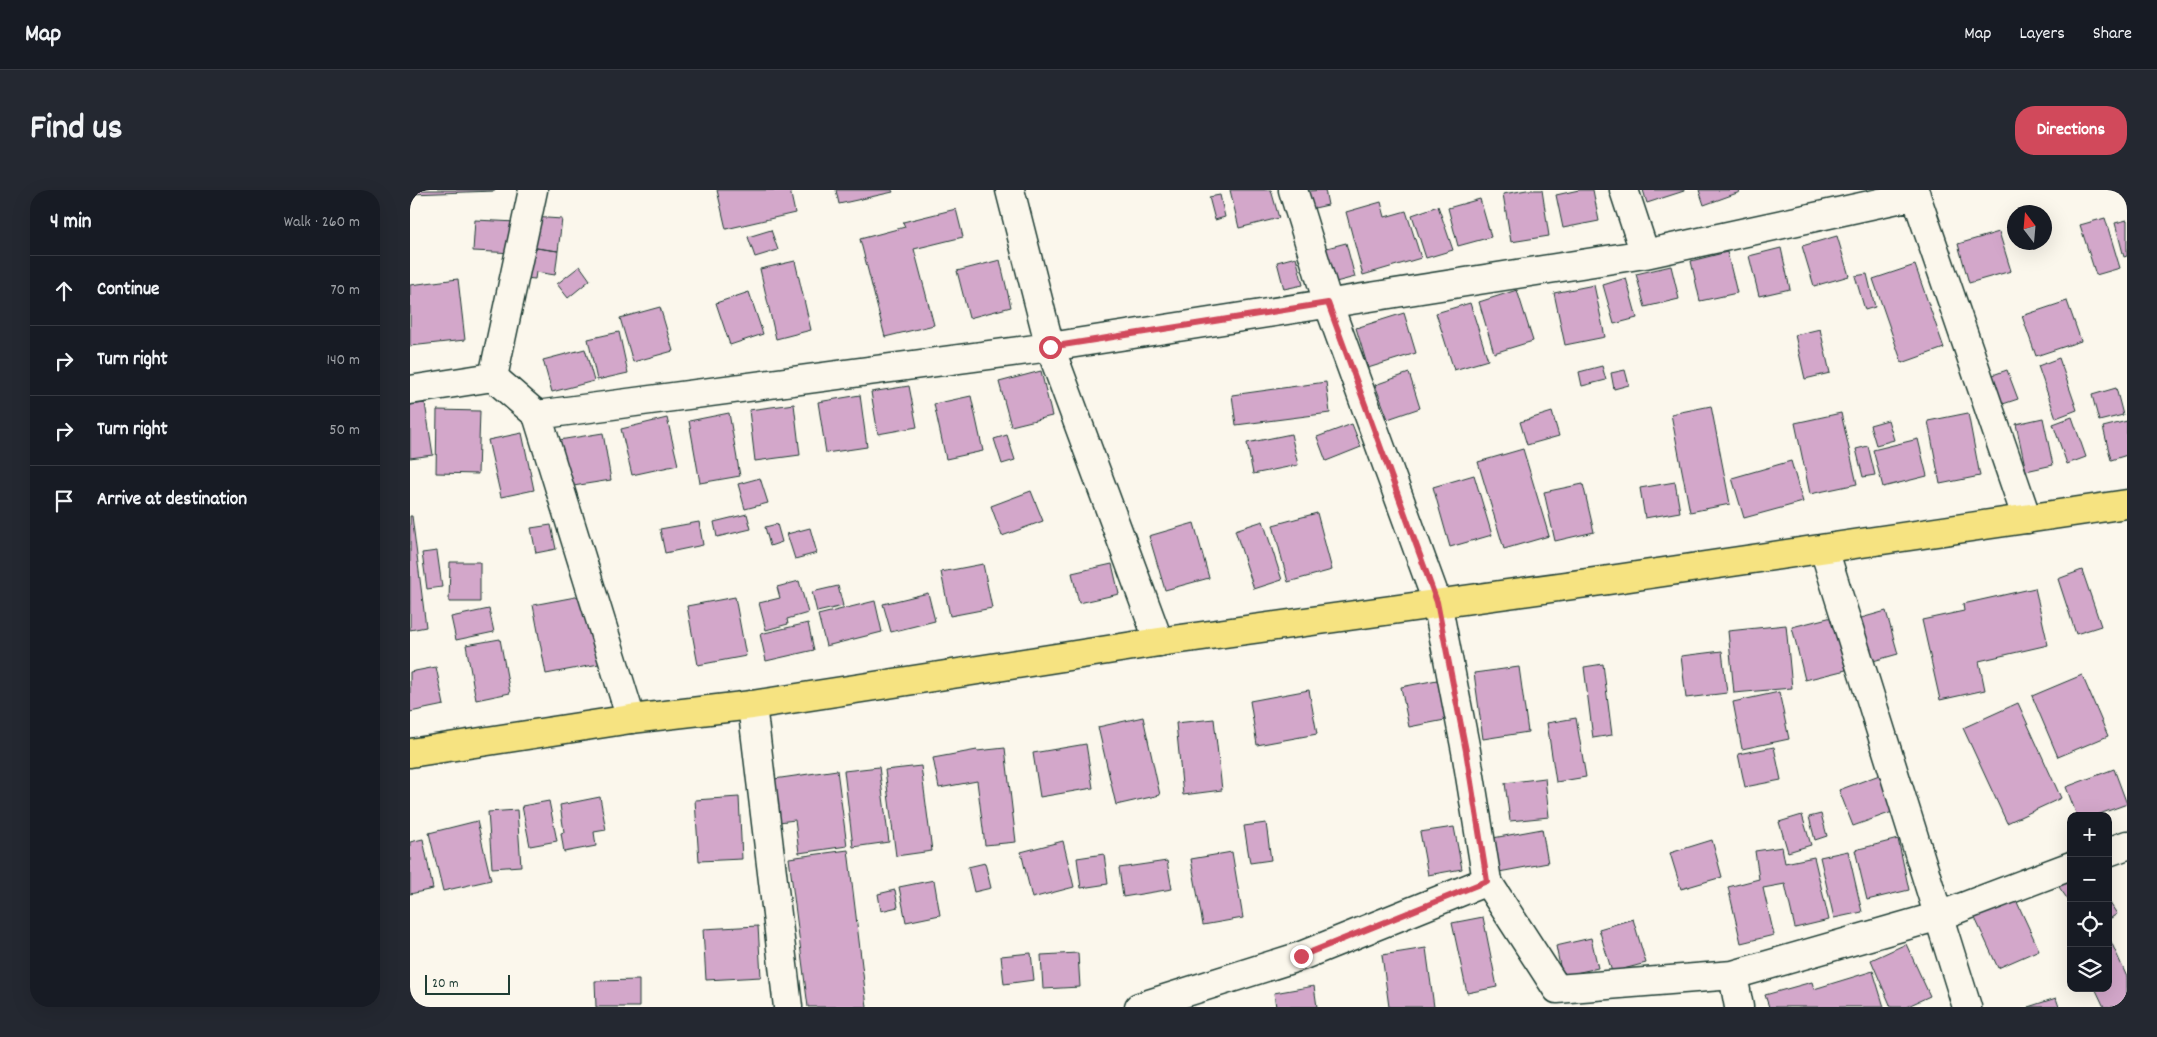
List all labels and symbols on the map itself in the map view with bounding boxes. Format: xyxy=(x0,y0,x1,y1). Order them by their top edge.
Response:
north arrow xyxy=(2007,205,2052,250)
route start xyxy=(1039,336,1062,359)
route end xyxy=(1290,945,1313,968)
scale bar xyxy=(425,972,510,995)

